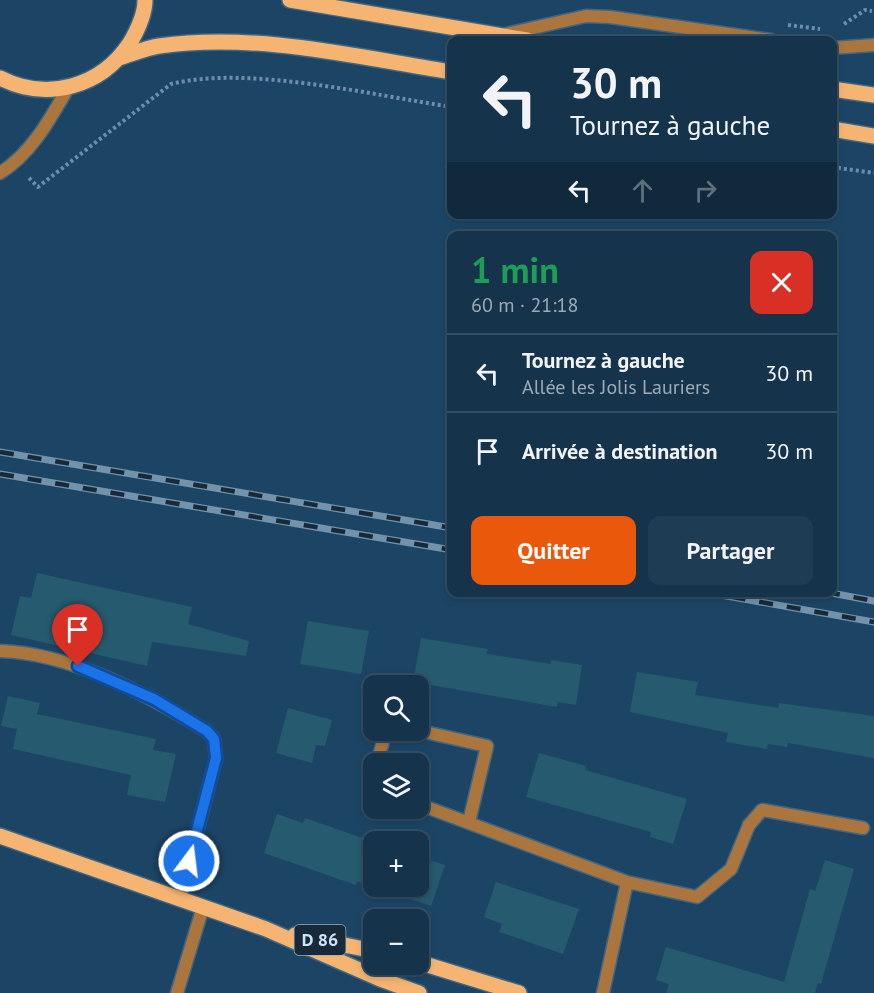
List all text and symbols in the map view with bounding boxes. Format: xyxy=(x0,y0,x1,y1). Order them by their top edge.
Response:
text: 30 m xyxy=(570,55,662,110)
icon: left xyxy=(471,60,549,138)
text: Tournez à gauche xyxy=(570,108,770,142)
icon: left xyxy=(563,174,596,207)
icon: ahead xyxy=(626,174,659,207)
icon: right xyxy=(689,174,722,207)
text: 1 min xyxy=(471,246,559,293)
button: close xyxy=(750,251,813,314)
text: 60 m · 21:18 xyxy=(471,292,578,318)
text: Tournez à gauche xyxy=(522,346,685,374)
icon: left xyxy=(471,357,504,390)
text: 30 m xyxy=(765,359,813,387)
text: Allée les Jolis Lauriers xyxy=(522,374,710,400)
icon: arrive xyxy=(471,435,504,468)
text: Arrivée à destination xyxy=(522,437,718,465)
text: 30 m xyxy=(765,437,813,465)
button: Quitter xyxy=(471,516,636,585)
button: Partager xyxy=(648,516,813,585)
pin xyxy=(52,604,103,666)
icon: arrive xyxy=(61,613,94,646)
map controls xyxy=(363,675,429,975)
button: search xyxy=(363,675,429,741)
button: layers xyxy=(363,753,429,819)
position arrow xyxy=(157,829,221,893)
button: + xyxy=(363,831,429,897)
button: − xyxy=(363,909,429,975)
road number: D 86 xyxy=(294,925,346,955)

